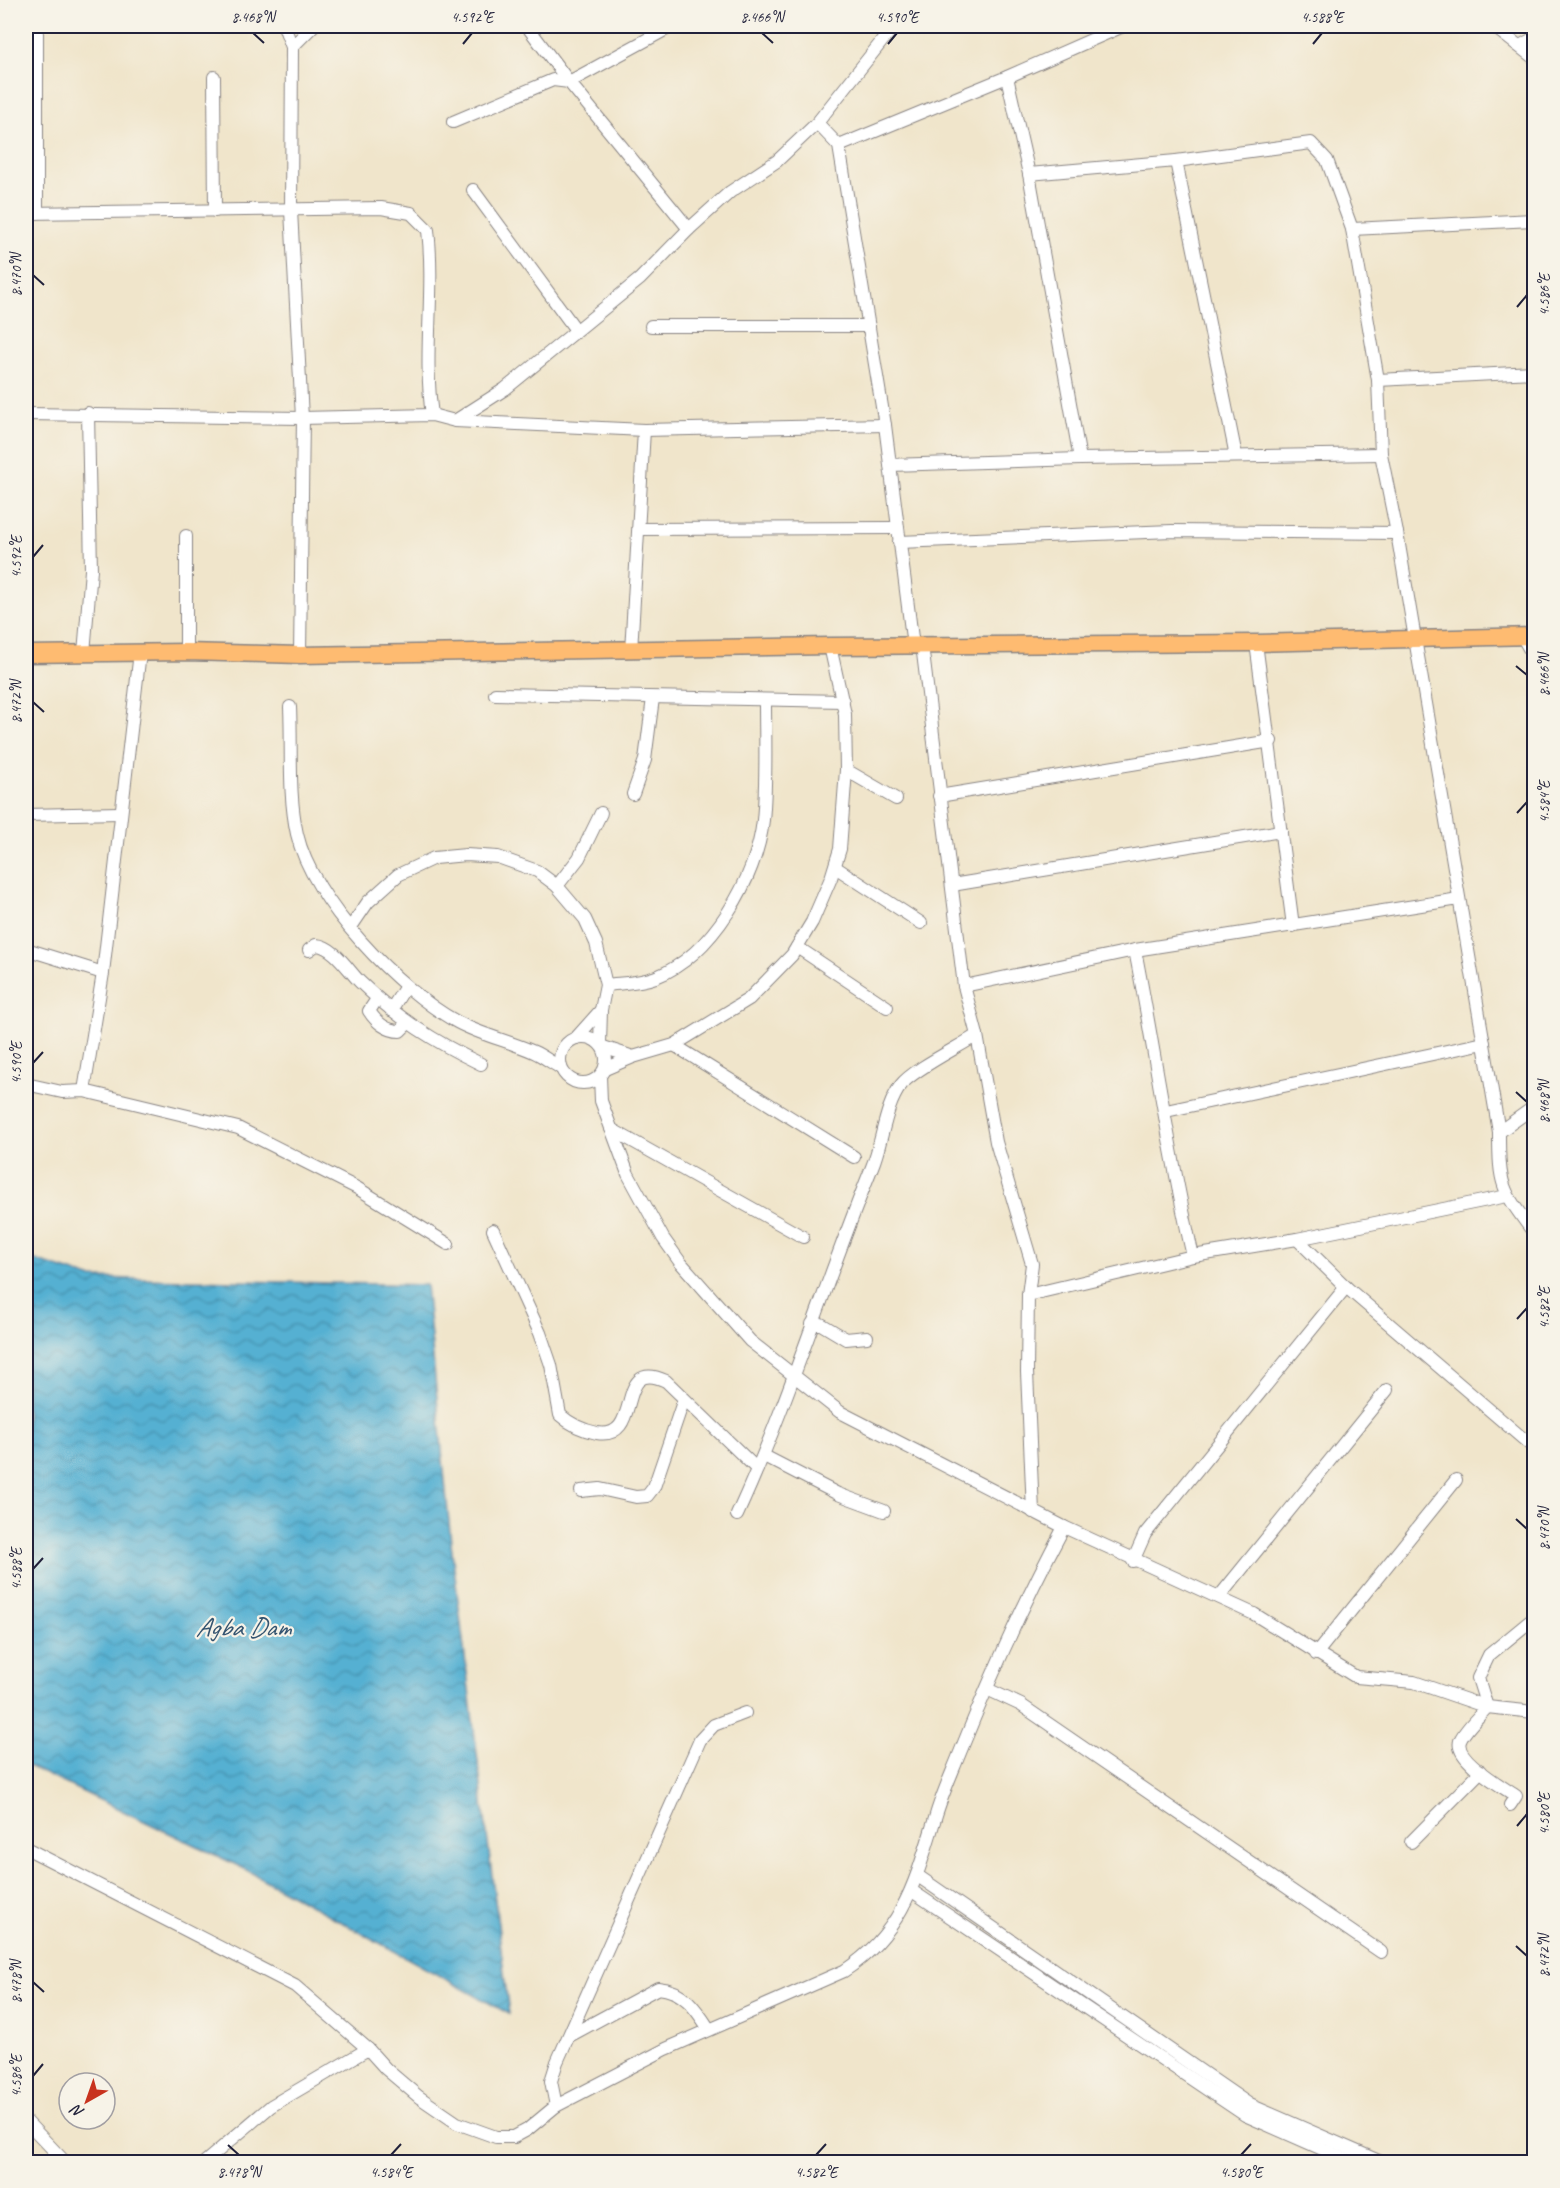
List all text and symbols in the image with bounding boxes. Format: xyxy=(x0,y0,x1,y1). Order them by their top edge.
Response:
text: 8.468°N xyxy=(231,8,278,27)
text: 4.592°E xyxy=(451,8,495,27)
text: 8.466°N xyxy=(740,8,787,27)
text: 4.590°E xyxy=(876,8,920,27)
text: 4.588°E xyxy=(1301,8,1345,27)
text: 8.470°N xyxy=(7,250,26,297)
text: 4.586°E xyxy=(1535,272,1554,316)
text: 4.592°E xyxy=(7,534,26,578)
text: 8.466°N xyxy=(1535,650,1554,697)
text: 8.472°N xyxy=(7,677,26,724)
text: 4.584°E xyxy=(1535,779,1554,823)
text: 4.590°E xyxy=(7,1040,26,1084)
text: 8.468°N xyxy=(1535,1077,1554,1124)
text: 4.582°E xyxy=(1535,1285,1554,1329)
text: 8.470°N xyxy=(1535,1504,1554,1551)
text: 4.588°E xyxy=(7,1546,26,1590)
water label: Agba Dam xyxy=(196,1610,292,1644)
text: 4.580°E xyxy=(1535,1791,1554,1835)
text: 8.472°N xyxy=(1535,1931,1554,1978)
text: 8.478°N xyxy=(7,1957,26,2004)
text: 4.586°E xyxy=(7,2053,26,2097)
north arrow xyxy=(57,2071,117,2131)
text: N xyxy=(65,2099,88,2123)
text: 8.478°N xyxy=(217,2163,264,2182)
text: 4.584°E xyxy=(370,2163,414,2182)
text: 4.582°E xyxy=(795,2163,839,2182)
text: 4.580°E xyxy=(1220,2163,1264,2182)

